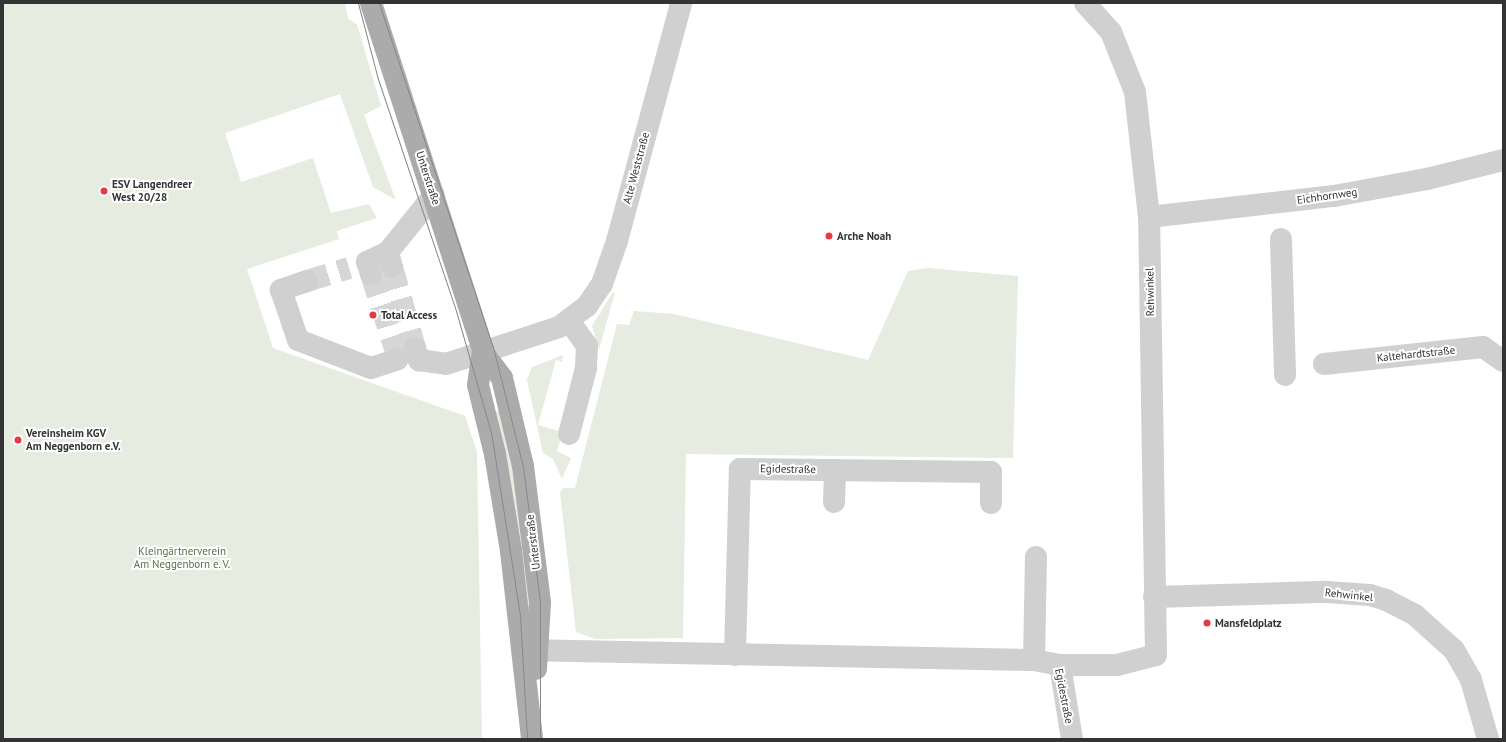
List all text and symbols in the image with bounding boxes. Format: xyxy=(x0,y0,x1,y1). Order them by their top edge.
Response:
street label: Alte Weststraße xyxy=(620,131,652,205)
street label: Unterstraße xyxy=(413,149,443,207)
place label: ESV Langendreer West 20/28 xyxy=(112,178,192,204)
street label: Eichhornweg xyxy=(1296,185,1358,207)
marker: ESV Langendreer West 20/28 xyxy=(99,186,109,196)
place label: Arche Noah xyxy=(837,229,891,243)
marker: Arche Noah xyxy=(824,231,834,241)
street label: Rehwinkel xyxy=(1143,268,1157,316)
place label: Total Access xyxy=(381,308,438,322)
marker: Total Access xyxy=(368,310,378,320)
street label: Kaltehardtstraße xyxy=(1376,343,1456,365)
place label: Vereinsheim KGV Am Neggenborn e.V. xyxy=(26,427,121,453)
marker: Vereinsheim KGV Am Neggenborn e.V. xyxy=(13,435,23,445)
street label: Egidestraße xyxy=(760,462,816,476)
street label: Unterstraße xyxy=(523,514,543,570)
park label: Kleingärtnerverein Am Neggenborn e. V. xyxy=(133,545,231,571)
street label: Rehwinkel xyxy=(1324,586,1374,604)
place label: Mansfeldplatz xyxy=(1215,616,1282,630)
marker: Mansfeldplatz xyxy=(1202,618,1212,628)
street label: Egidestraße xyxy=(1052,667,1076,725)

